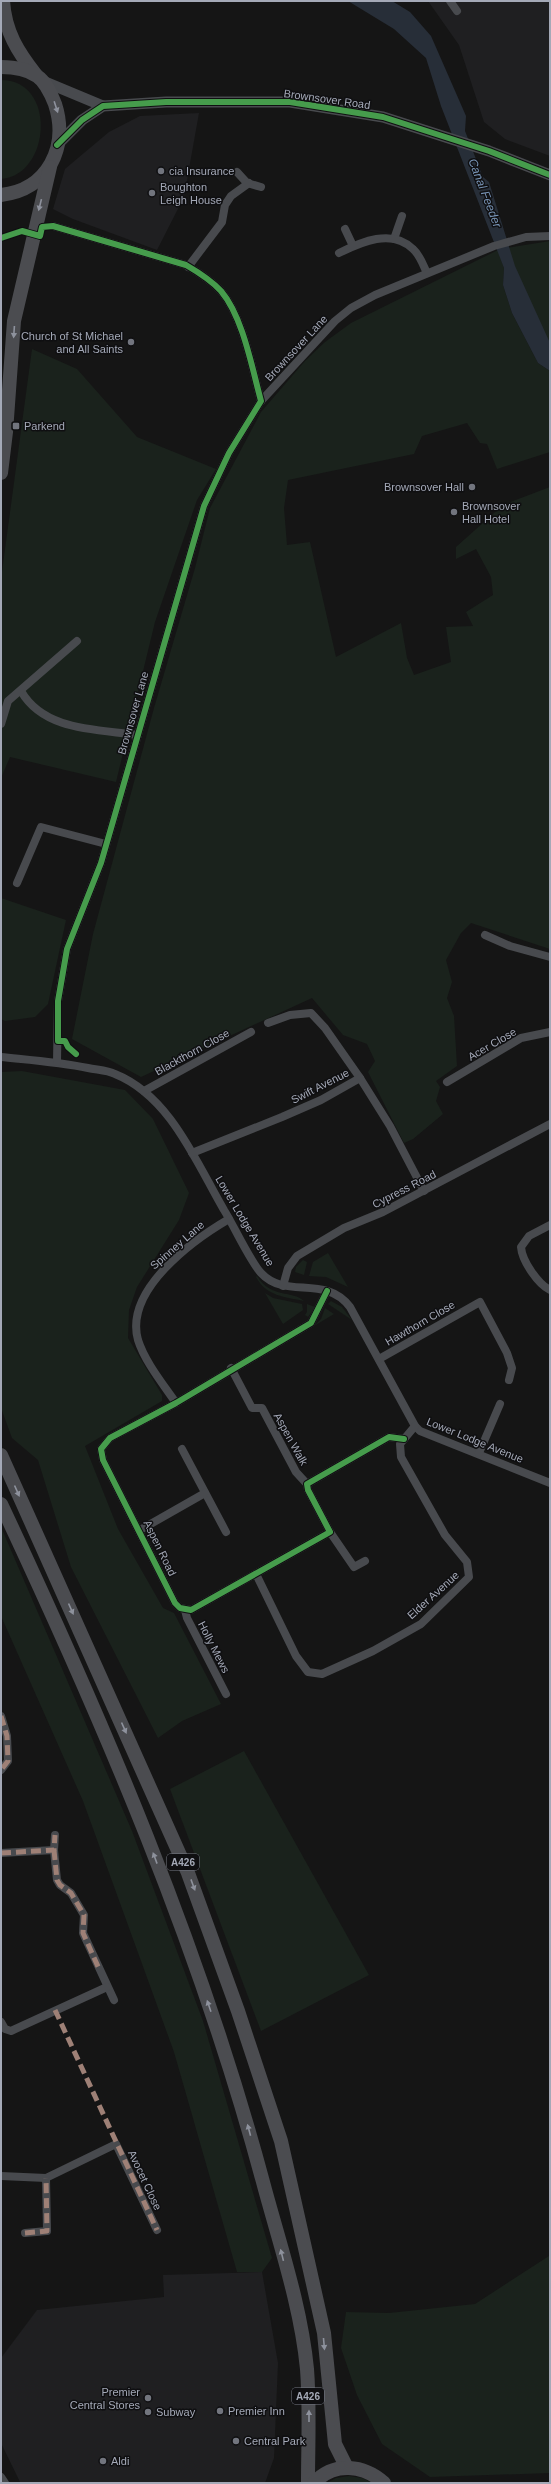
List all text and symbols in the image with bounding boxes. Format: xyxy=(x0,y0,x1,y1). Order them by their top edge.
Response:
street label: Brownsover Road xyxy=(283,87,371,111)
one-way arrow xyxy=(53,102,59,114)
water label: Canal Feeder xyxy=(465,157,505,230)
place label: cia Insurance xyxy=(169,165,234,177)
marker: cia Insurance xyxy=(156,166,166,176)
place label: Boughton Leigh House xyxy=(160,181,222,206)
marker: Boughton Leigh House xyxy=(147,188,157,198)
one-way arrow xyxy=(37,199,43,211)
street label: Brownsover Lane xyxy=(262,313,330,383)
one-way arrow xyxy=(10,326,17,338)
place label: Church of St Michael and All Saints xyxy=(21,330,123,355)
marker: Church of St Michael and All Saints xyxy=(126,337,136,347)
place label: Parkend xyxy=(24,420,65,432)
marker: Parkend xyxy=(11,421,21,431)
place label: Brownsover Hall xyxy=(384,481,464,493)
marker: Brownsover Hall xyxy=(467,482,477,492)
place label: Brownsover Hall Hotel xyxy=(462,500,520,525)
marker: Brownsover Hall Hotel xyxy=(449,507,459,517)
street label: Brownsover Lane xyxy=(115,670,151,756)
street label: Acer Close xyxy=(466,1025,518,1063)
street label: Blackthorn Close xyxy=(153,1027,231,1077)
street label: Swift Avenue xyxy=(289,1066,351,1106)
street label: Cypress Road xyxy=(370,1168,438,1210)
street label: Lower Lodge Avenue xyxy=(213,1174,277,1268)
street label: Spinney Lane xyxy=(148,1218,206,1272)
street label: Hawthorn Close xyxy=(383,1298,457,1348)
street label: Aspen Walk xyxy=(272,1411,311,1468)
street label: Lower Lodge Avenue xyxy=(425,1415,525,1465)
one-way arrow xyxy=(14,1485,20,1496)
street label: Aspen Road xyxy=(141,1518,179,1578)
street label: Elder Avenue xyxy=(405,1569,461,1621)
one-way arrow xyxy=(68,1603,74,1615)
street label: Holly Mews xyxy=(196,1619,232,1675)
one-way arrow xyxy=(121,1722,127,1733)
one-way arrow xyxy=(151,1851,157,1863)
road number: A426 xyxy=(167,1854,199,1870)
one-way arrow xyxy=(190,1880,196,1892)
one-way arrow xyxy=(206,2000,212,2012)
one-way arrow xyxy=(246,2123,252,2135)
street label: Avocet Close xyxy=(126,2148,164,2212)
one-way arrow xyxy=(279,2249,285,2261)
one-way arrow xyxy=(321,2338,328,2350)
place label: Premier Central Stores xyxy=(70,2386,140,2411)
road number: A426 xyxy=(292,2388,324,2404)
marker: Premier Central Stores xyxy=(143,2393,153,2403)
place label: Premier Inn xyxy=(228,2405,285,2417)
place label: Subway xyxy=(156,2406,196,2418)
marker: Premier Inn xyxy=(215,2406,225,2416)
marker: Subway xyxy=(143,2407,153,2417)
one-way arrow xyxy=(306,2409,312,2422)
place label: Central Park xyxy=(244,2435,306,2447)
marker: Central Park xyxy=(231,2436,241,2446)
place label: Aldi xyxy=(111,2455,129,2467)
marker: Aldi xyxy=(98,2456,108,2466)

